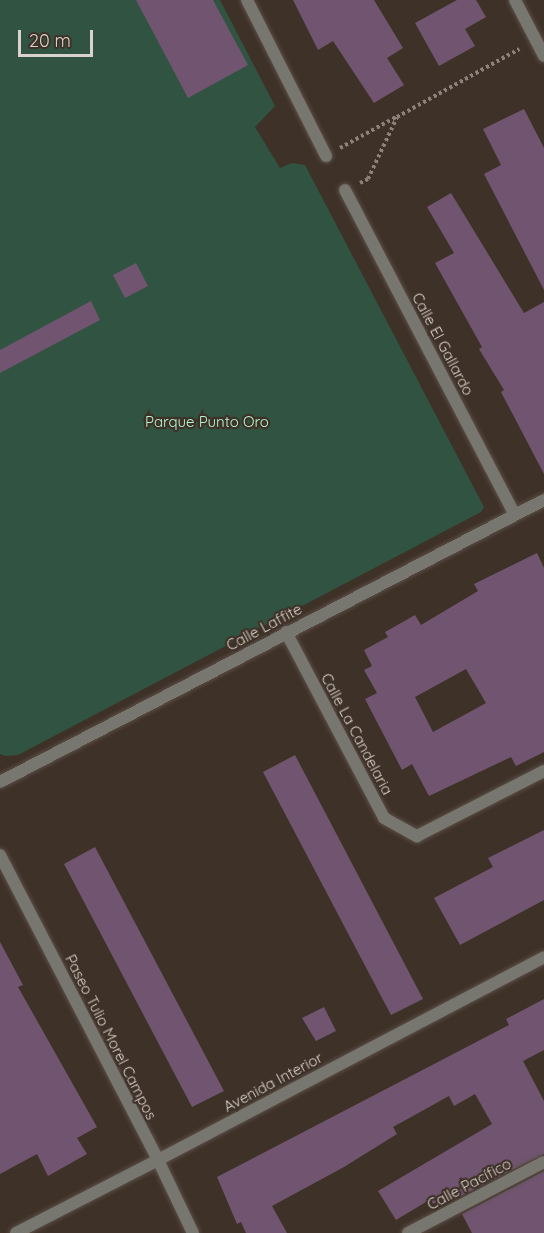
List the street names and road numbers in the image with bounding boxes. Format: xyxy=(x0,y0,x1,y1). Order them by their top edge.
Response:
street label: Calle El Gallardo xyxy=(408,290,478,398)
street label: Calle Laffite xyxy=(223,600,305,654)
street label: Calle La Candelaria xyxy=(317,670,397,798)
street label: Paseo Tulio Morel Campos xyxy=(61,951,161,1123)
street label: Avenida Interior xyxy=(220,1048,326,1116)
street label: Calle Pacífico xyxy=(424,1154,514,1214)

